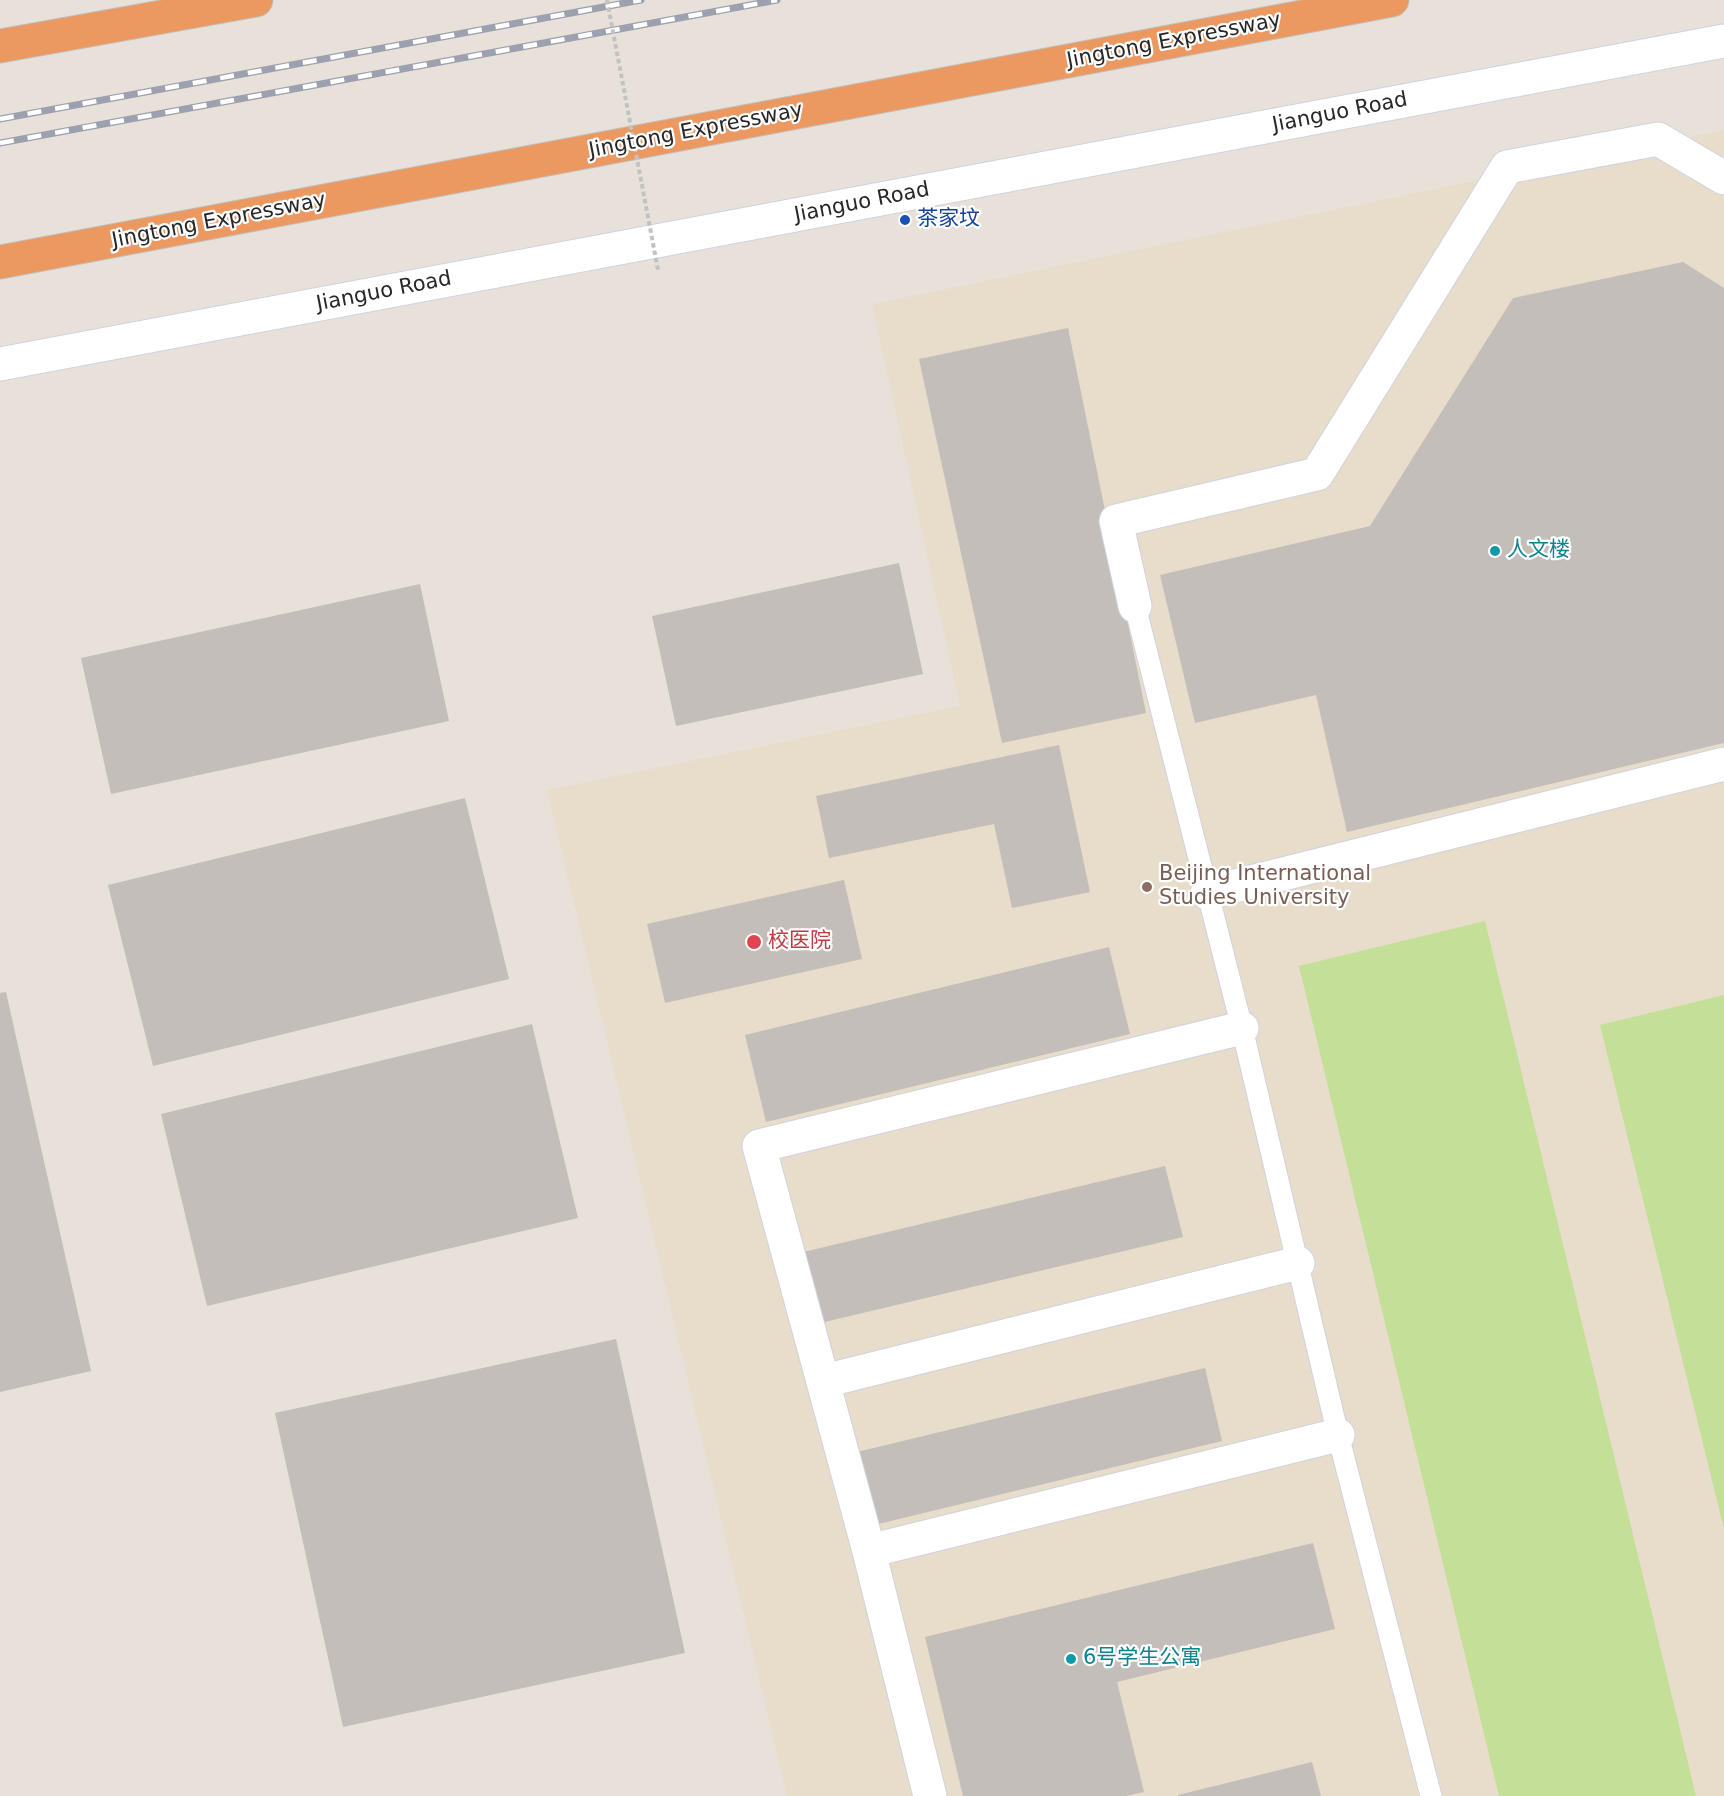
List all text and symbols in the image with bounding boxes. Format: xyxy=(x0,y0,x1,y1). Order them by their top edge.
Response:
street label: Jingtong Expressway xyxy=(1065,8,1283,74)
street label: Jianguo Road xyxy=(1270,88,1410,138)
street label: Jingtong Expressway xyxy=(587,98,805,164)
street label: Jianguo Road xyxy=(792,178,932,228)
street label: Jingtong Expressway xyxy=(110,188,328,254)
place label: 茶家坟 xyxy=(917,207,980,233)
marker: 茶家坟 xyxy=(898,213,912,227)
street label: Jianguo Road xyxy=(314,267,454,317)
place label: 人文楼 xyxy=(1507,538,1570,564)
marker: 人文楼 xyxy=(1488,544,1502,558)
place label: Beijing International Studies University xyxy=(1159,862,1371,912)
marker: Beijing International Studies University xyxy=(1140,880,1154,894)
place label: 校医院 xyxy=(768,929,831,955)
marker: 校医院 xyxy=(745,933,763,951)
place label: 6号学生公寓 xyxy=(1083,1646,1201,1672)
marker: 6号学生公寓 xyxy=(1064,1652,1078,1666)

